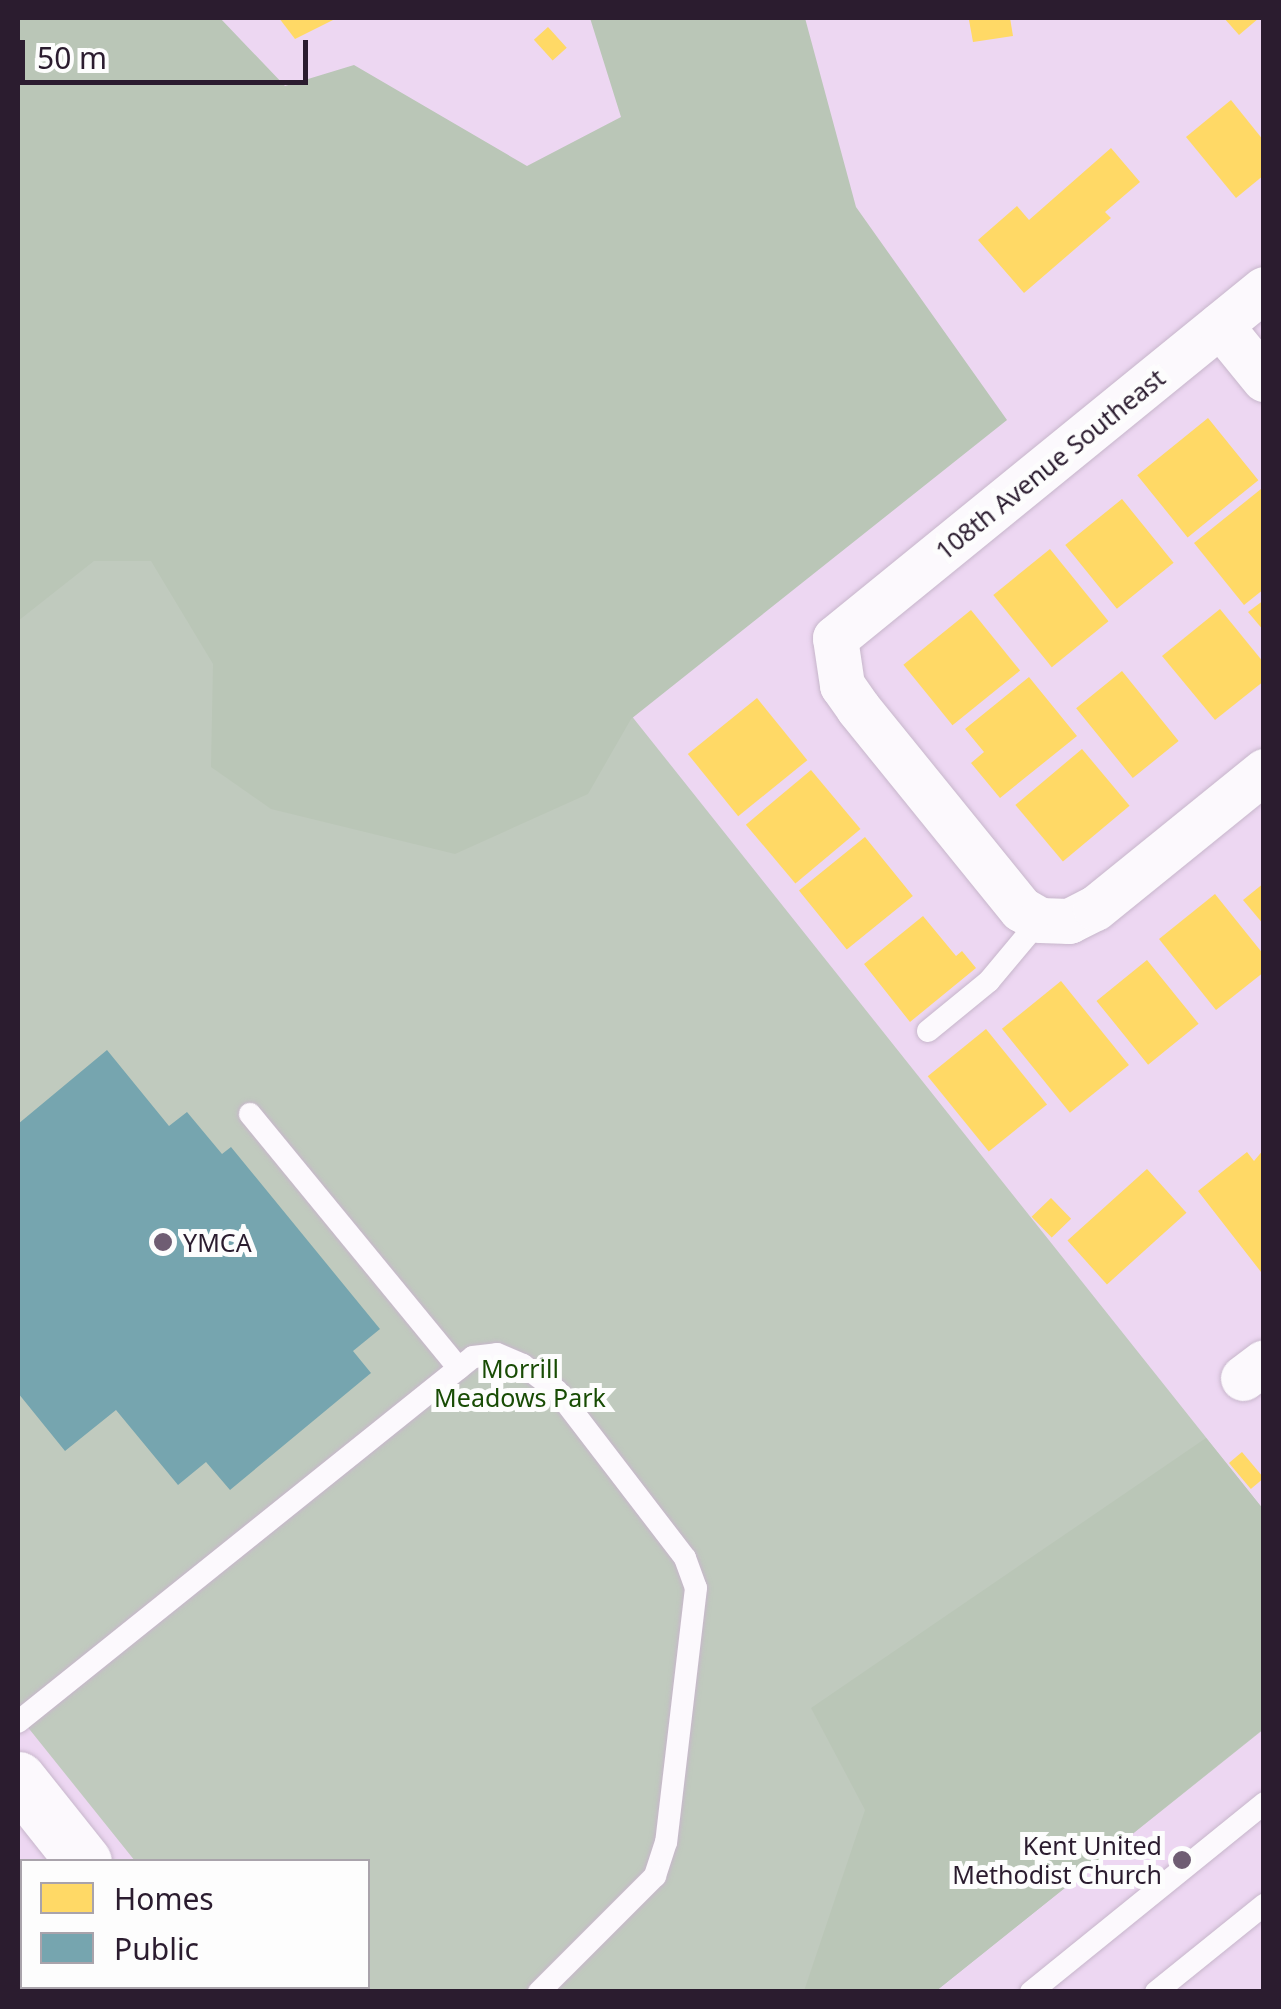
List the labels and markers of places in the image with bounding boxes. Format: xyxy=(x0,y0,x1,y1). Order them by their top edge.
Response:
place label: YMCA xyxy=(183,1227,252,1257)
marker: YMCA xyxy=(152,1231,174,1253)
place label: Kent United Methodist Church xyxy=(952,1831,1162,1890)
marker: Kent United Methodist Church xyxy=(1171,1849,1193,1871)

